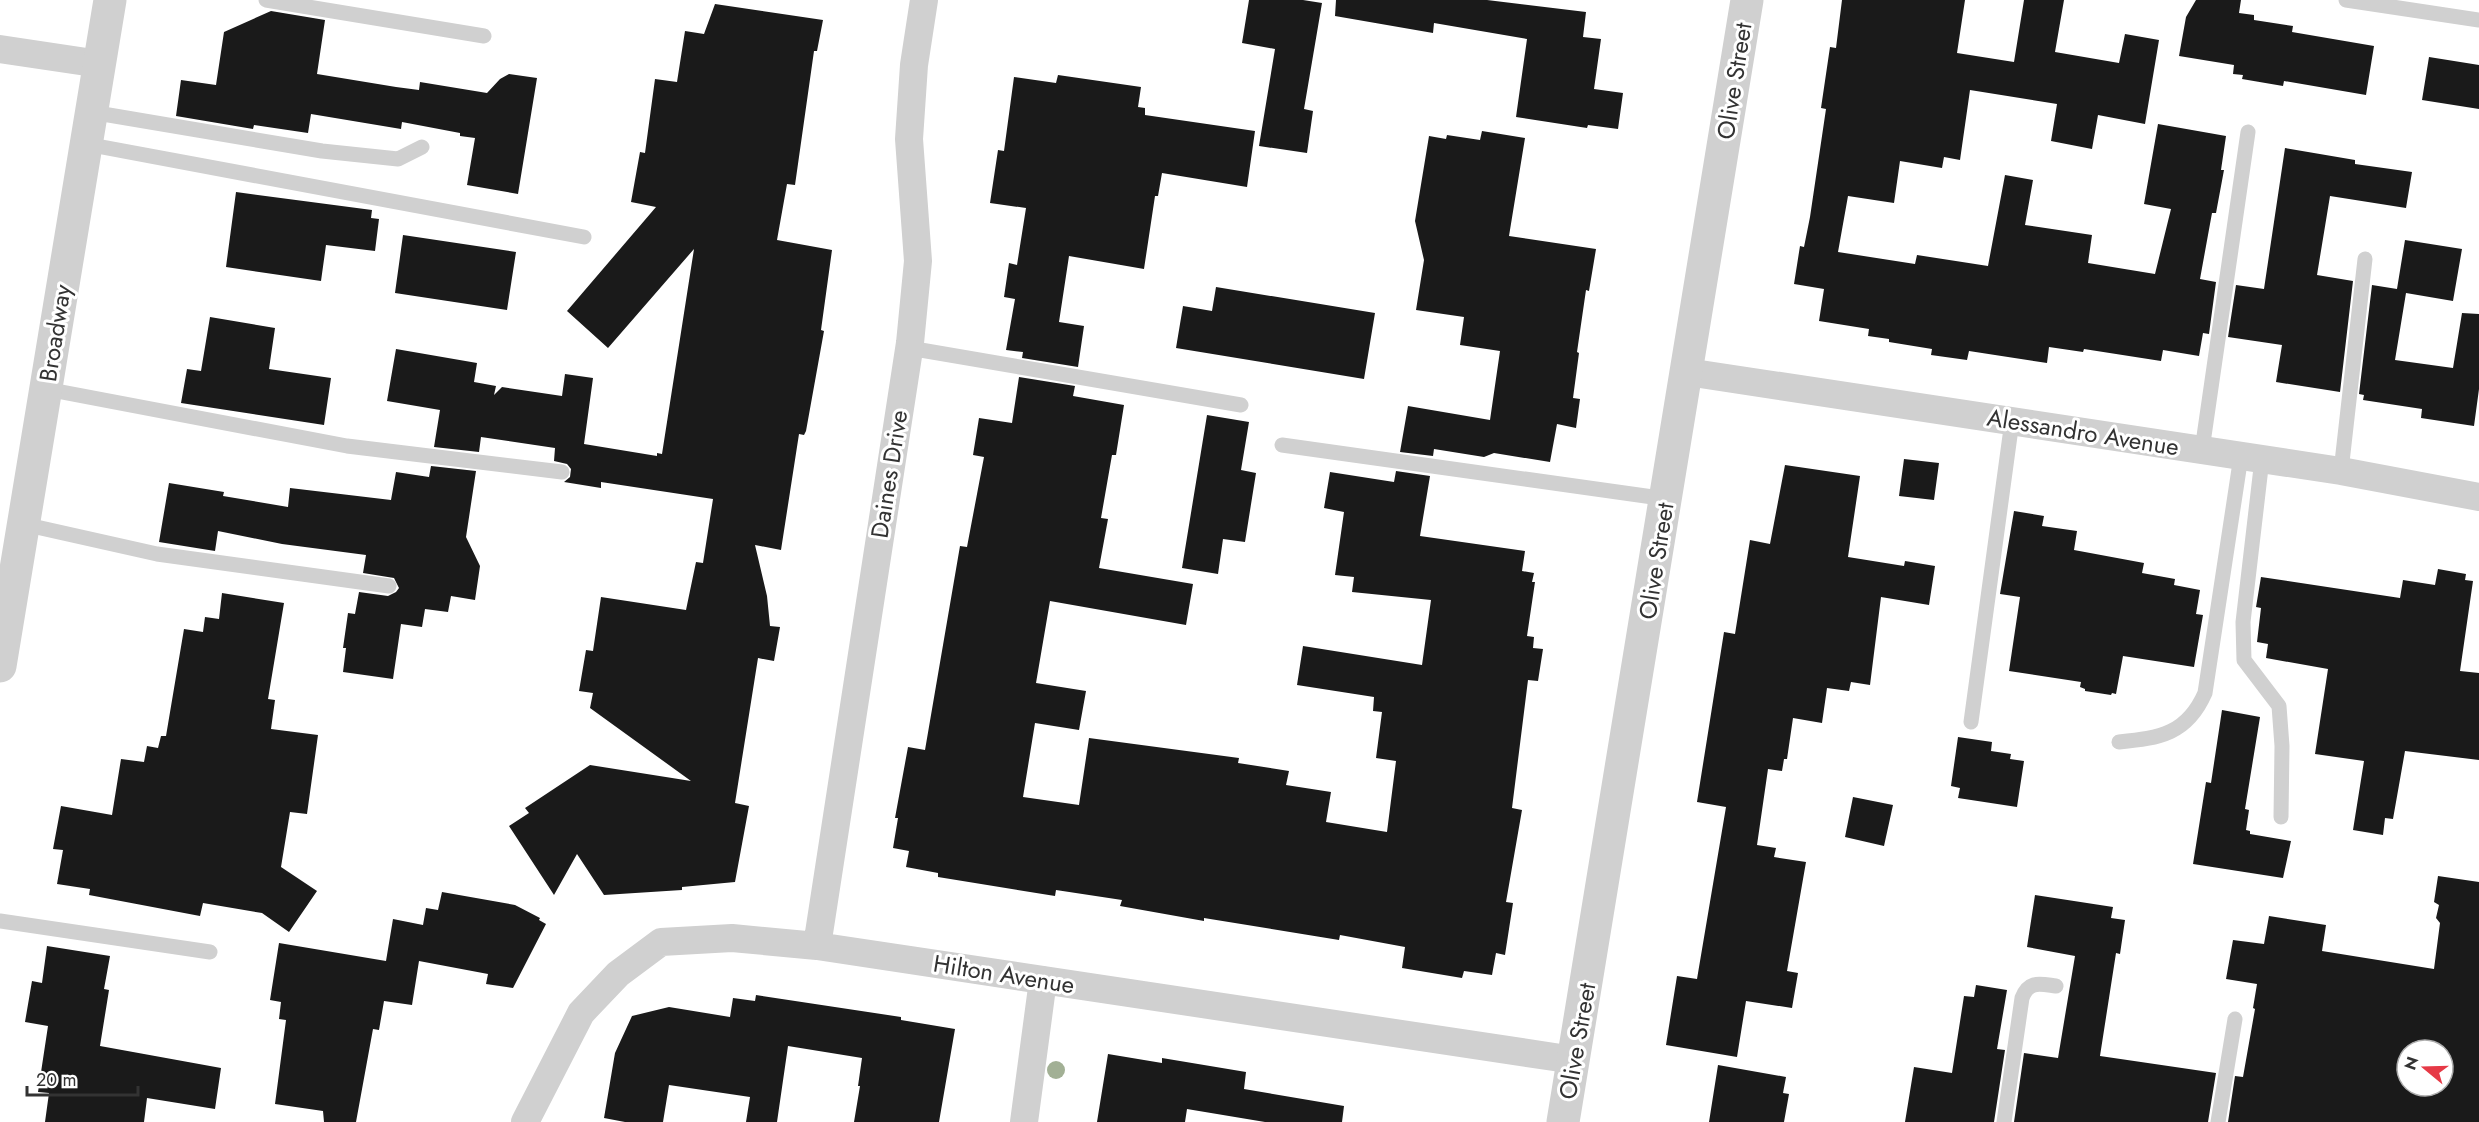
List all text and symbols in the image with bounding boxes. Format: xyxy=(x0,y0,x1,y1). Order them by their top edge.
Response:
street label: Olive Street xyxy=(1708,20,1761,142)
street label: Broadway xyxy=(30,281,80,384)
street label: Alessandro Avenue xyxy=(1985,400,2181,464)
street label: Daines Drive xyxy=(862,407,916,541)
street label: Olive Street xyxy=(1630,500,1683,622)
street label: Hilton Avenue xyxy=(931,946,1077,1002)
street label: Olive Street xyxy=(1550,980,1604,1102)
north arrow xyxy=(2395,1038,2455,1098)
text: N xyxy=(2398,1054,2424,1073)
scale bar xyxy=(27,1059,138,1097)
text: 20 m xyxy=(36,1067,76,1093)

